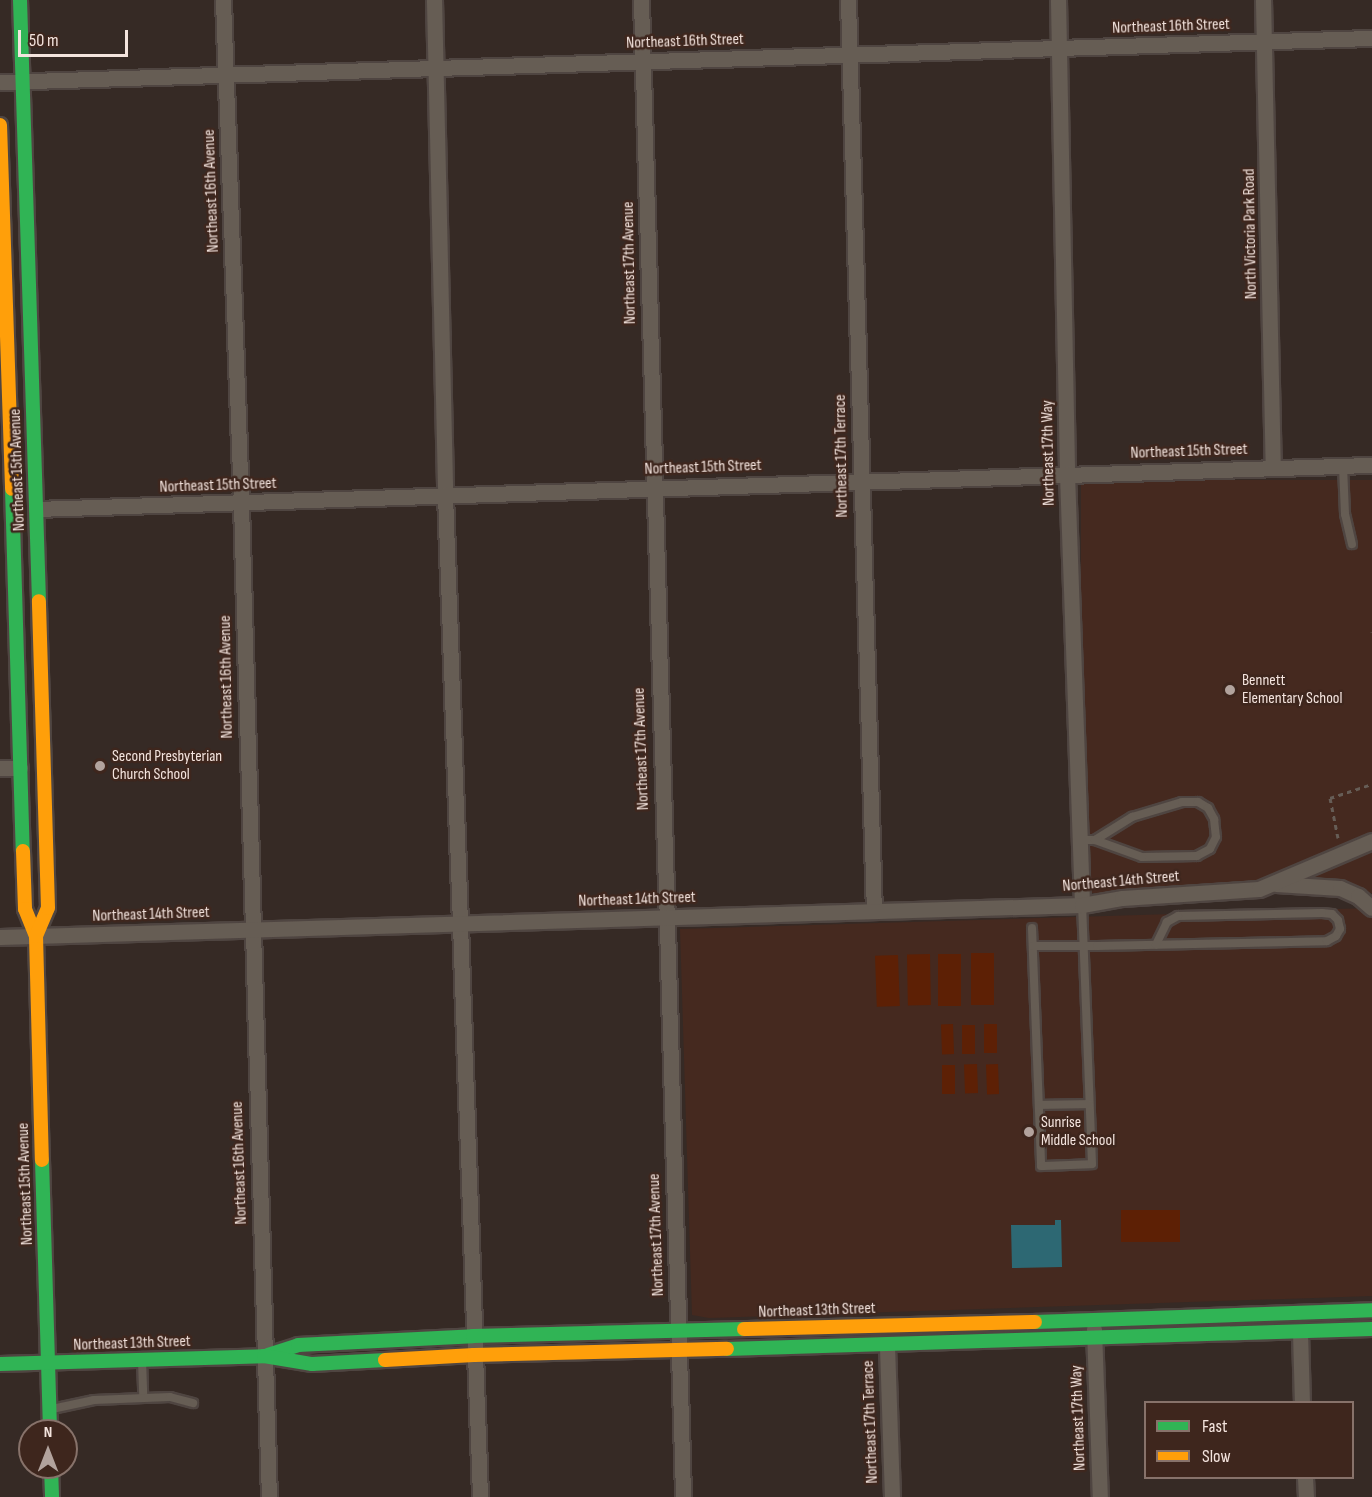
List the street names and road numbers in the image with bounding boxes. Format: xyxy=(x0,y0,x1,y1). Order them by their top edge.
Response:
street label: Northeast 16th Street xyxy=(1112,15,1230,39)
street label: Northeast 16th Street xyxy=(626,30,744,54)
street label: Northeast 16th Avenue xyxy=(200,129,224,253)
street label: North Victoria Park Road xyxy=(1240,169,1262,299)
street label: Northeast 17th Avenue xyxy=(619,202,641,324)
street label: Northeast 17th Terrace xyxy=(831,394,853,518)
street label: Northeast 17th Way xyxy=(1038,400,1060,506)
street label: Northeast 15th Avenue xyxy=(6,408,30,532)
street label: Northeast 15th Street xyxy=(1130,440,1248,464)
street label: Northeast 15th Street xyxy=(644,456,762,480)
street label: Northeast 15th Street xyxy=(159,474,277,498)
street label: Northeast 16th Avenue xyxy=(216,615,238,739)
street label: Northeast 17th Avenue xyxy=(630,687,654,811)
street label: Northeast 14th Street xyxy=(1062,867,1180,897)
street label: Northeast 14th Street xyxy=(578,888,696,912)
street label: Northeast 14th Street xyxy=(92,903,210,927)
street label: Northeast 16th Avenue xyxy=(228,1101,252,1225)
street label: Northeast 15th Avenue xyxy=(14,1122,38,1246)
street label: Northeast 17th Avenue xyxy=(645,1173,669,1297)
street label: Northeast 13th Street xyxy=(758,1299,876,1323)
street label: Northeast 13th Street xyxy=(73,1332,191,1356)
street label: Northeast 17th Terrace xyxy=(859,1360,883,1484)
street label: Northeast 17th Way xyxy=(1068,1365,1090,1471)

